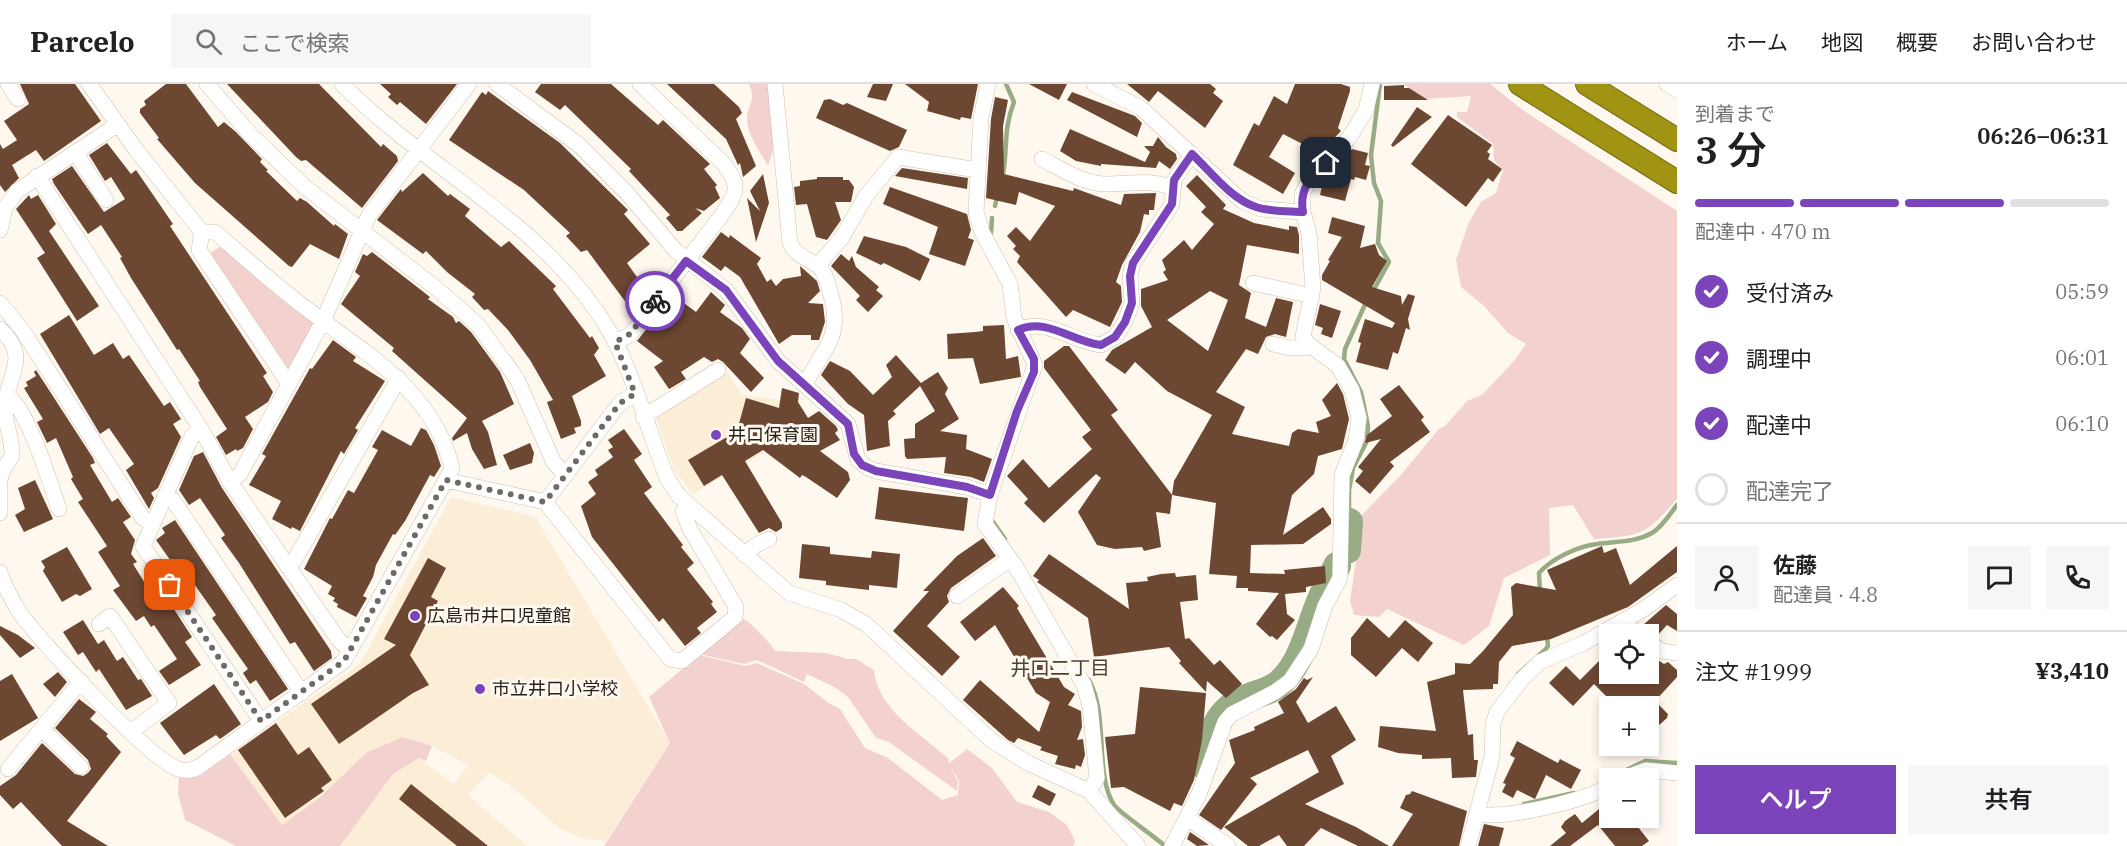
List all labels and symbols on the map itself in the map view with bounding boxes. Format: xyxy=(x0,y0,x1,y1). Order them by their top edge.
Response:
pin xyxy=(1300,137,1351,188)
courier xyxy=(625,271,685,331)
place label: 井口保育園 xyxy=(728,423,818,446)
marker: 井口保育園 xyxy=(709,428,723,442)
pin xyxy=(144,559,195,610)
place label: 広島市井口児童館 xyxy=(427,604,571,627)
marker: 広島市井口児童館 xyxy=(408,609,422,623)
district label: 井口二丁目 xyxy=(1010,654,1110,681)
place label: 市立井口小学校 xyxy=(492,677,618,700)
marker: 市立井口小学校 xyxy=(473,682,487,696)

